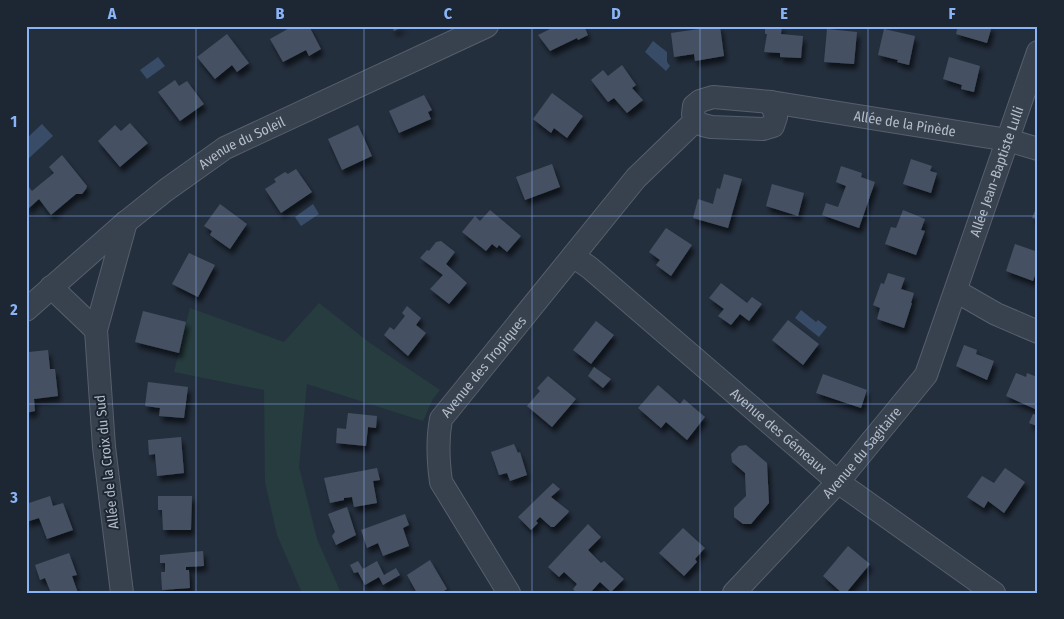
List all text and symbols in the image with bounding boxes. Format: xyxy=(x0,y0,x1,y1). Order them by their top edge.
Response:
text: A xyxy=(107,4,117,23)
text: B xyxy=(276,4,285,23)
text: C xyxy=(444,4,453,23)
text: D xyxy=(611,4,621,23)
text: E xyxy=(780,4,788,23)
text: F xyxy=(948,4,956,23)
street label: Allée Jean-Baptiste Lulli xyxy=(966,104,1027,239)
street label: Allée de la Pinède xyxy=(853,107,957,140)
text: 1 xyxy=(11,112,17,131)
street label: Avenue du Soleil xyxy=(195,113,288,173)
text: 2 xyxy=(9,300,18,319)
street label: Avenue des Tropiques xyxy=(437,312,530,421)
street label: Avenue des Gémeaux xyxy=(727,385,831,478)
street label: Allée de la Croix du Sud xyxy=(91,394,123,530)
street label: Avenue du Sagitaire xyxy=(819,403,905,502)
text: 3 xyxy=(9,488,18,507)

